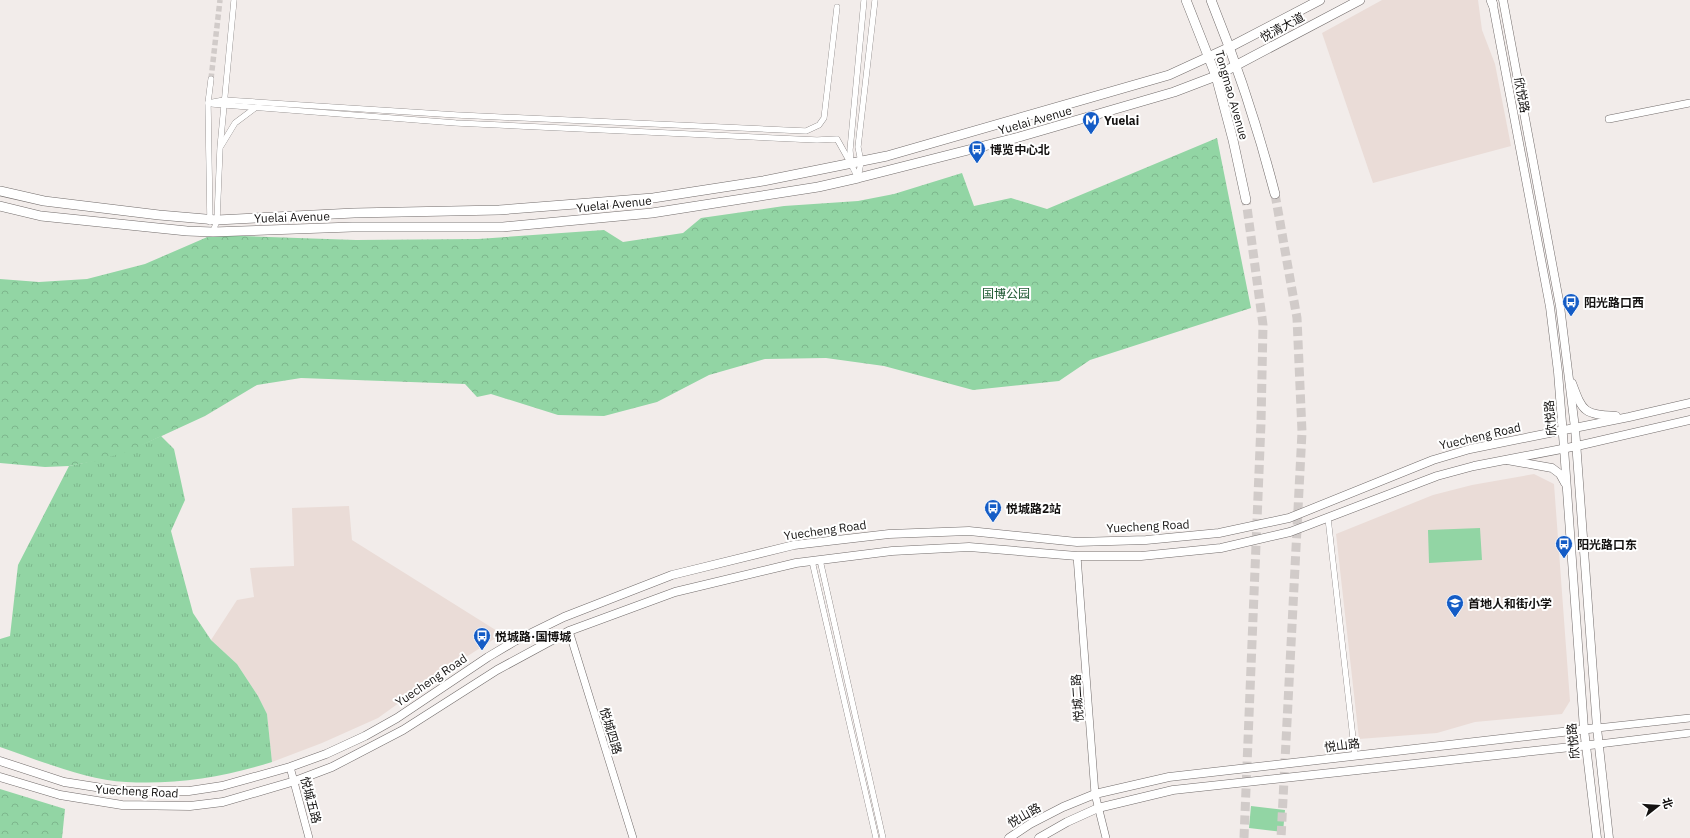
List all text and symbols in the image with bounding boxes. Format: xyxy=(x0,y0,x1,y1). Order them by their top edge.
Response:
street label: 悦清大道 xyxy=(1257,9,1307,45)
street label: Tongmao Avenue xyxy=(1212,48,1252,142)
street label: 欣悦路 xyxy=(1511,76,1533,114)
street label: Yuelai Avenue xyxy=(997,102,1074,138)
metro station icon: Yuelai xyxy=(1081,110,1101,135)
place label: Yuelai xyxy=(1104,113,1139,128)
bus stop icon: 博览中心北 xyxy=(967,139,987,164)
place label: 博览中心北 xyxy=(990,142,1050,157)
street label: Yuelai Avenue xyxy=(576,193,653,215)
street label: Yuelai Avenue xyxy=(254,208,331,226)
park label: 国博公园 xyxy=(982,286,1030,301)
bus stop icon: 阳光路口西 xyxy=(1561,292,1581,317)
place label: 阳光路口西 xyxy=(1584,295,1644,310)
street label: 欣悦路 xyxy=(1541,399,1559,437)
street label: Yuecheng Road xyxy=(1438,419,1522,453)
bus stop icon: 悦城路2站 xyxy=(983,498,1003,523)
place label: 悦城路2站 xyxy=(1006,501,1061,516)
street label: Yuecheng Road xyxy=(1106,516,1190,536)
street label: Yuecheng Road xyxy=(783,517,867,543)
bus stop icon: 阳光路口东 xyxy=(1554,534,1574,559)
place label: 阳光路口东 xyxy=(1577,537,1637,552)
school or university icon: 首地人和街小学 xyxy=(1445,593,1465,618)
place label: 首地人和街小学 xyxy=(1468,596,1552,611)
bus stop icon: 悦城路·国博城 xyxy=(472,626,492,651)
place label: 悦城路·国博城 xyxy=(495,629,571,644)
street label: Yuecheng Road xyxy=(392,651,470,709)
street label: 悦城二路 xyxy=(1068,674,1086,722)
street label: 悦城四路 xyxy=(597,706,625,756)
street label: 欣悦路 xyxy=(1564,722,1582,760)
street label: 悦山路 xyxy=(1323,735,1361,755)
street label: 悦城五路 xyxy=(298,775,324,825)
street label: Yuecheng Road xyxy=(95,781,179,801)
north arrow xyxy=(1638,786,1678,826)
text: 北 xyxy=(1659,796,1676,810)
street label: 悦山路 xyxy=(1005,800,1043,830)

